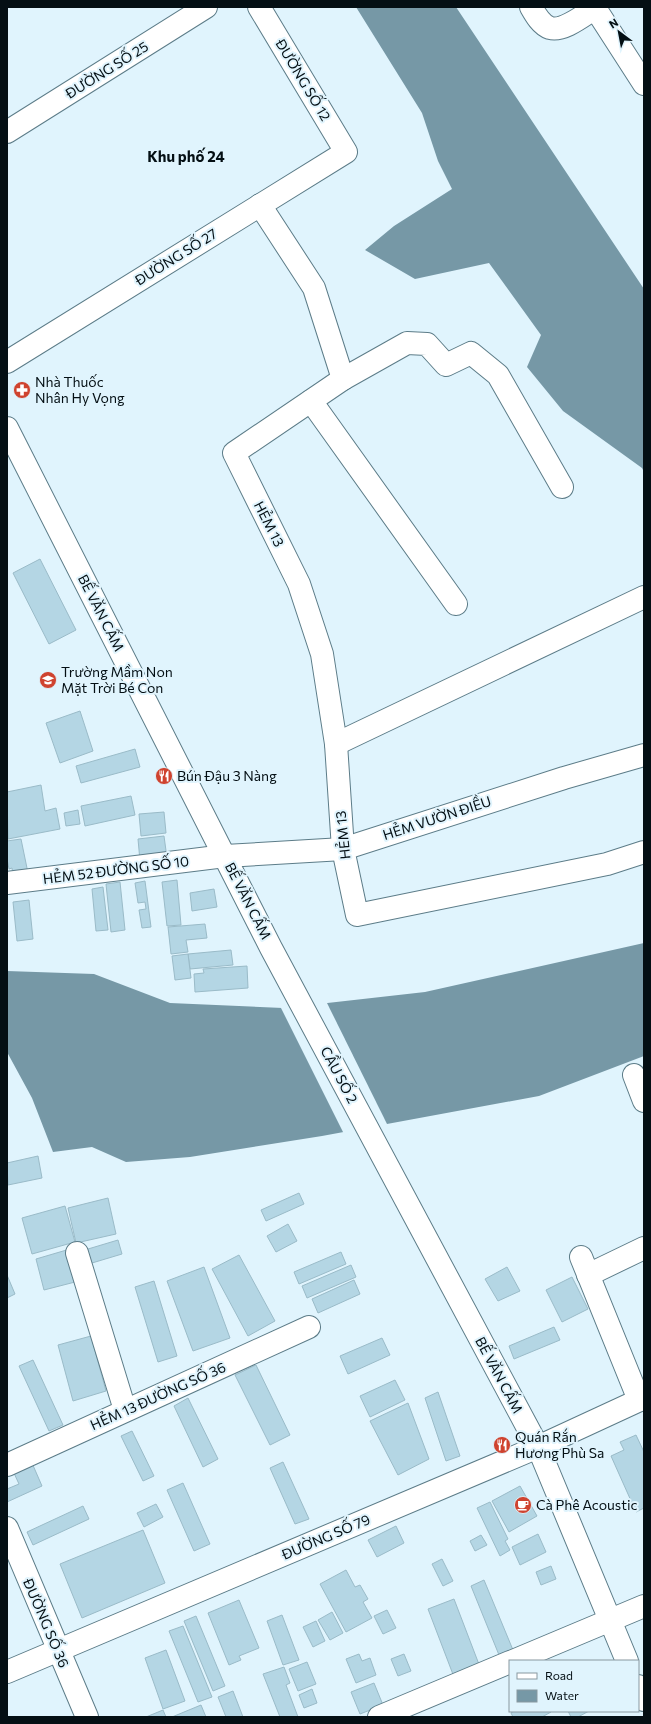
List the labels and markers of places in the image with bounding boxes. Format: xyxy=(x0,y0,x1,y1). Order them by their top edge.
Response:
place label: Nhà Thuốc Nhân Hy Vọng xyxy=(35,373,125,406)
pharmacy icon: Nhà Thuốc Nhân Hy Vọng xyxy=(12,380,32,400)
place label: Trường Mầm Non Mặt Trời Bé Con xyxy=(61,663,173,696)
school or university icon: Trường Mầm Non Mặt Trời Bé Con xyxy=(38,670,58,690)
restaurant icon: Bún Đậu 3 Nàng xyxy=(154,766,174,786)
place label: Bún Đậu 3 Nàng xyxy=(177,767,277,784)
place label: Quán Rắn Hương Phù Sa xyxy=(515,1428,604,1461)
restaurant icon: Quán Rắn Hương Phù Sa xyxy=(492,1435,512,1455)
cafe icon: Cà Phê Acoustic xyxy=(513,1495,533,1515)
place label: Cà Phê Acoustic xyxy=(536,1496,638,1513)

